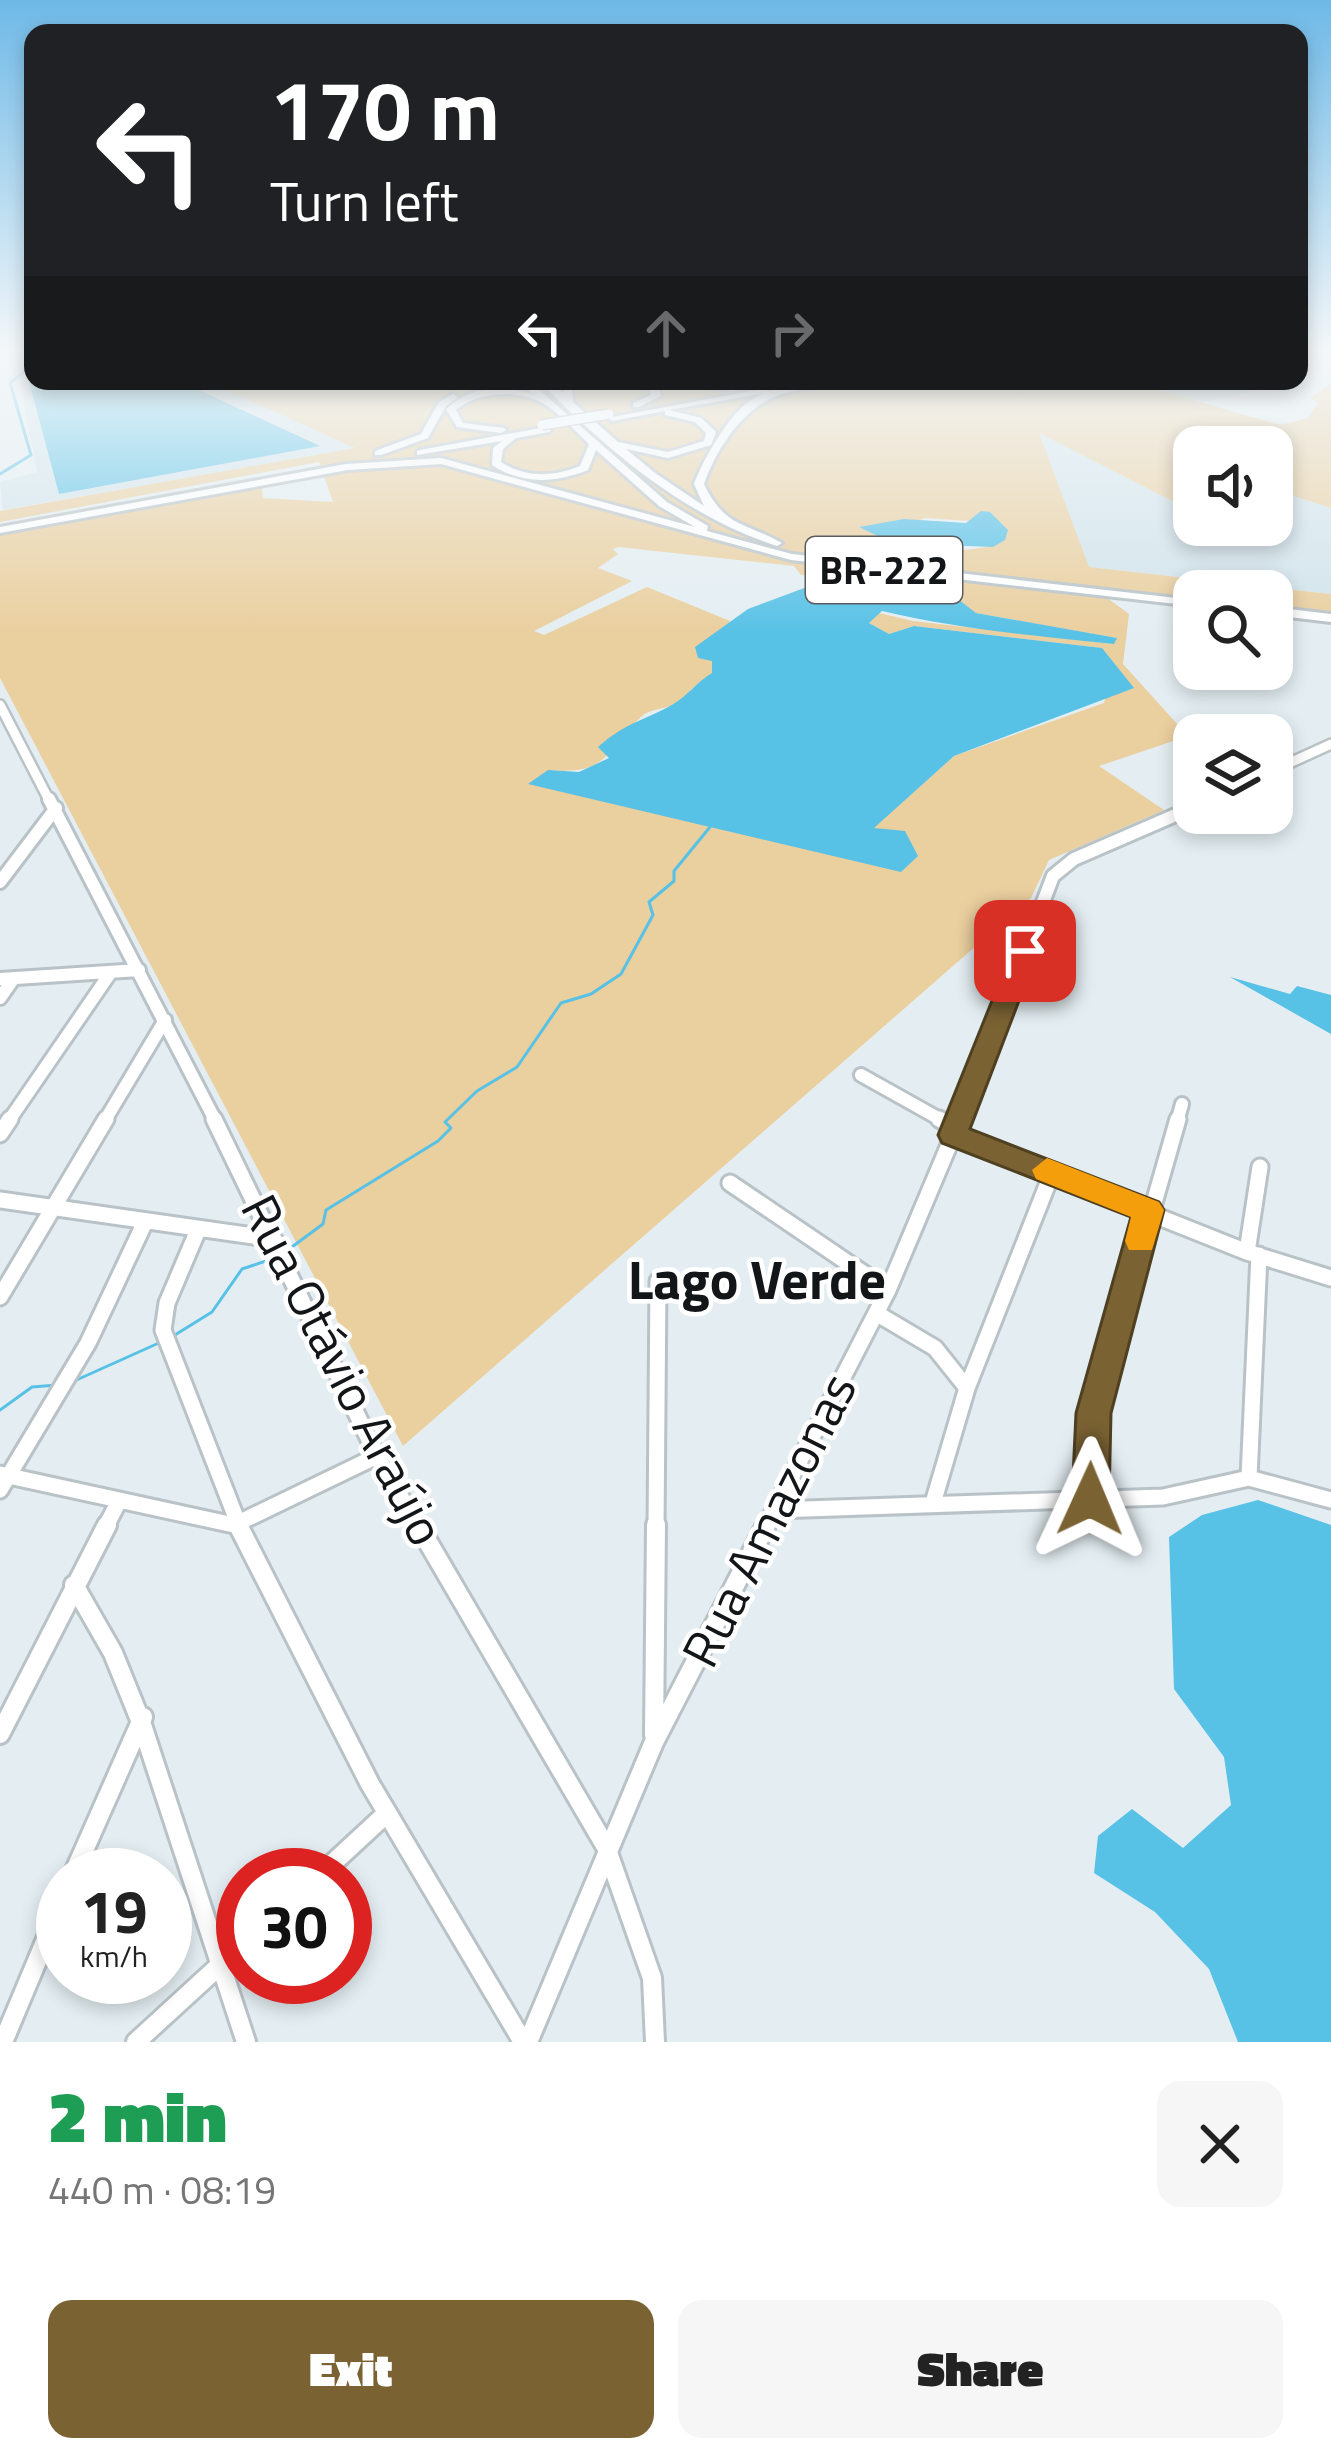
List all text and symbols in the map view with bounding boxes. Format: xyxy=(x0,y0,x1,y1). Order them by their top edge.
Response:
text: 170 m xyxy=(270,45,500,173)
icon: left xyxy=(72,72,228,228)
text: Turn left xyxy=(270,160,459,242)
icon: left xyxy=(507,300,573,366)
icon: ahead xyxy=(633,300,699,366)
icon: right xyxy=(759,300,825,366)
map controls xyxy=(1173,426,1293,834)
button: sound xyxy=(1173,426,1293,546)
road number: BR-222 xyxy=(806,537,962,603)
button: search xyxy=(1173,570,1293,690)
button: layers xyxy=(1173,714,1293,834)
pin xyxy=(974,900,1076,1002)
icon: arrive xyxy=(992,918,1058,984)
street label: Rua Otávio Araújo xyxy=(222,1181,466,1559)
district label: Lago Verde xyxy=(628,1238,886,1320)
street label: Rua Amazonas xyxy=(661,1359,876,1680)
position arrow xyxy=(1027,1436,1153,1562)
speed limit sign: 30 xyxy=(216,1848,372,2004)
text: 19 xyxy=(80,1865,148,1956)
text: km/h xyxy=(80,1933,148,1979)
text: 2 min xyxy=(48,2060,227,2170)
button: close xyxy=(1157,2081,1283,2207)
text: 440 m · 08:19 xyxy=(48,2160,276,2219)
button: Exit xyxy=(48,2300,654,2438)
button: Share xyxy=(678,2300,1283,2438)

